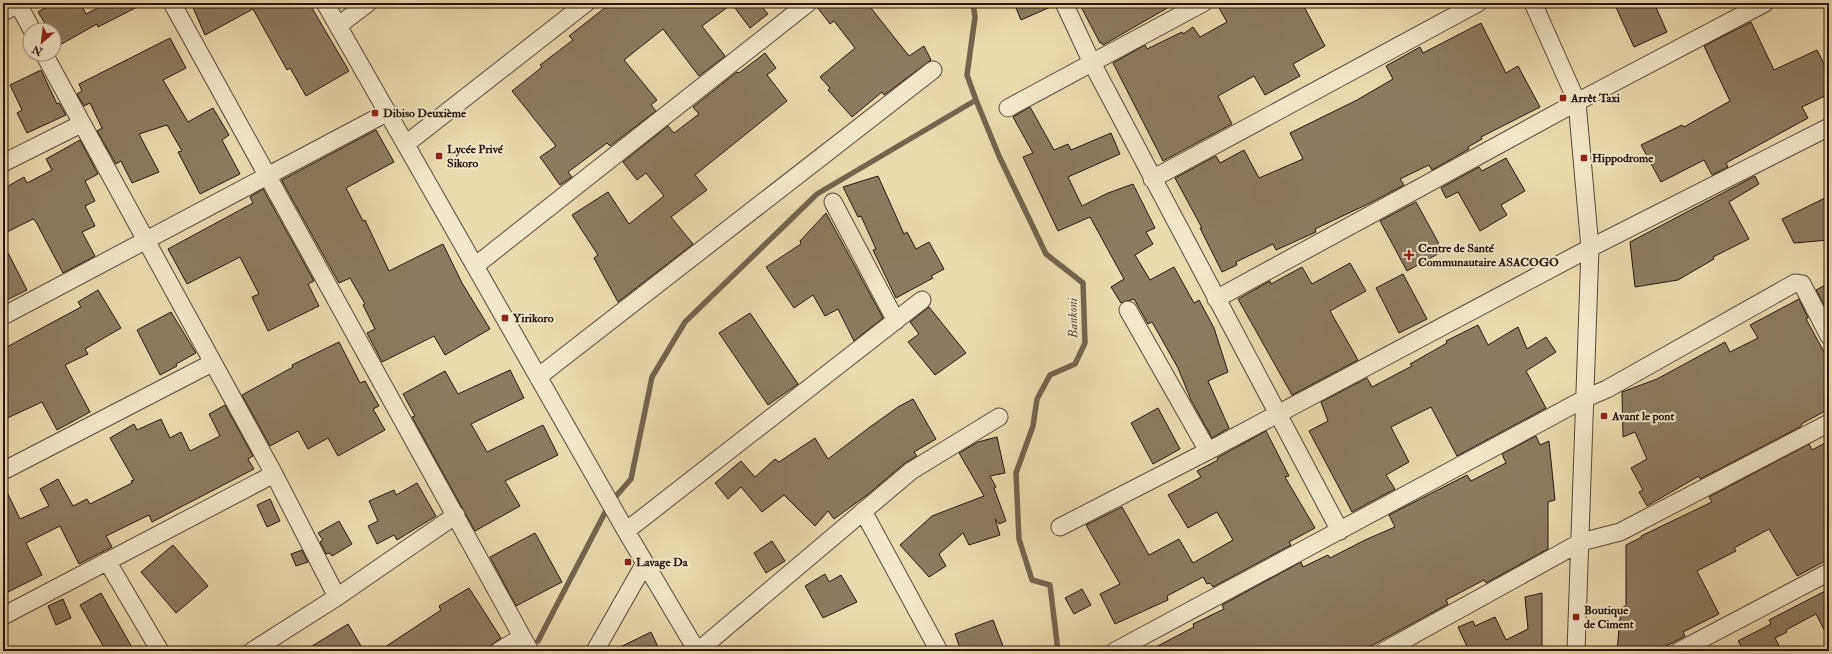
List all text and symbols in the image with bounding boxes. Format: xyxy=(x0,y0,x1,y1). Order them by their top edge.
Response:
north arrow xyxy=(22,22,62,62)
text: N xyxy=(29,42,46,59)
place label: Arrêt Taxi xyxy=(1570,91,1621,106)
marker: Arrêt Taxi xyxy=(1558,93,1568,103)
place label: Dibiso Deuxième xyxy=(383,106,467,121)
marker: Dibiso Deuxième xyxy=(370,108,380,118)
place label: Lycée Privé Sikoro xyxy=(447,142,504,171)
marker: Lycée Privé Sikoro xyxy=(434,151,444,161)
place label: Hippodrome xyxy=(1592,151,1654,166)
marker: Hippodrome xyxy=(1579,153,1589,163)
place label: Centre de Santé Communautaire ASACOGO xyxy=(1418,241,1559,270)
marker: Centre de Santé Communautaire ASACOGO xyxy=(1403,249,1415,261)
water label: Bankoni xyxy=(1065,297,1081,339)
place label: Yirikoro xyxy=(512,311,554,326)
marker: Yirikoro xyxy=(500,313,510,323)
place label: Avant le pont xyxy=(1611,409,1674,424)
marker: Avant le pont xyxy=(1599,411,1609,421)
place label: Lavage Da xyxy=(636,555,689,570)
marker: Lavage Da xyxy=(623,557,633,567)
place label: Boutique de Ciment xyxy=(1584,603,1634,632)
marker: Boutique de Ciment xyxy=(1571,612,1581,622)

